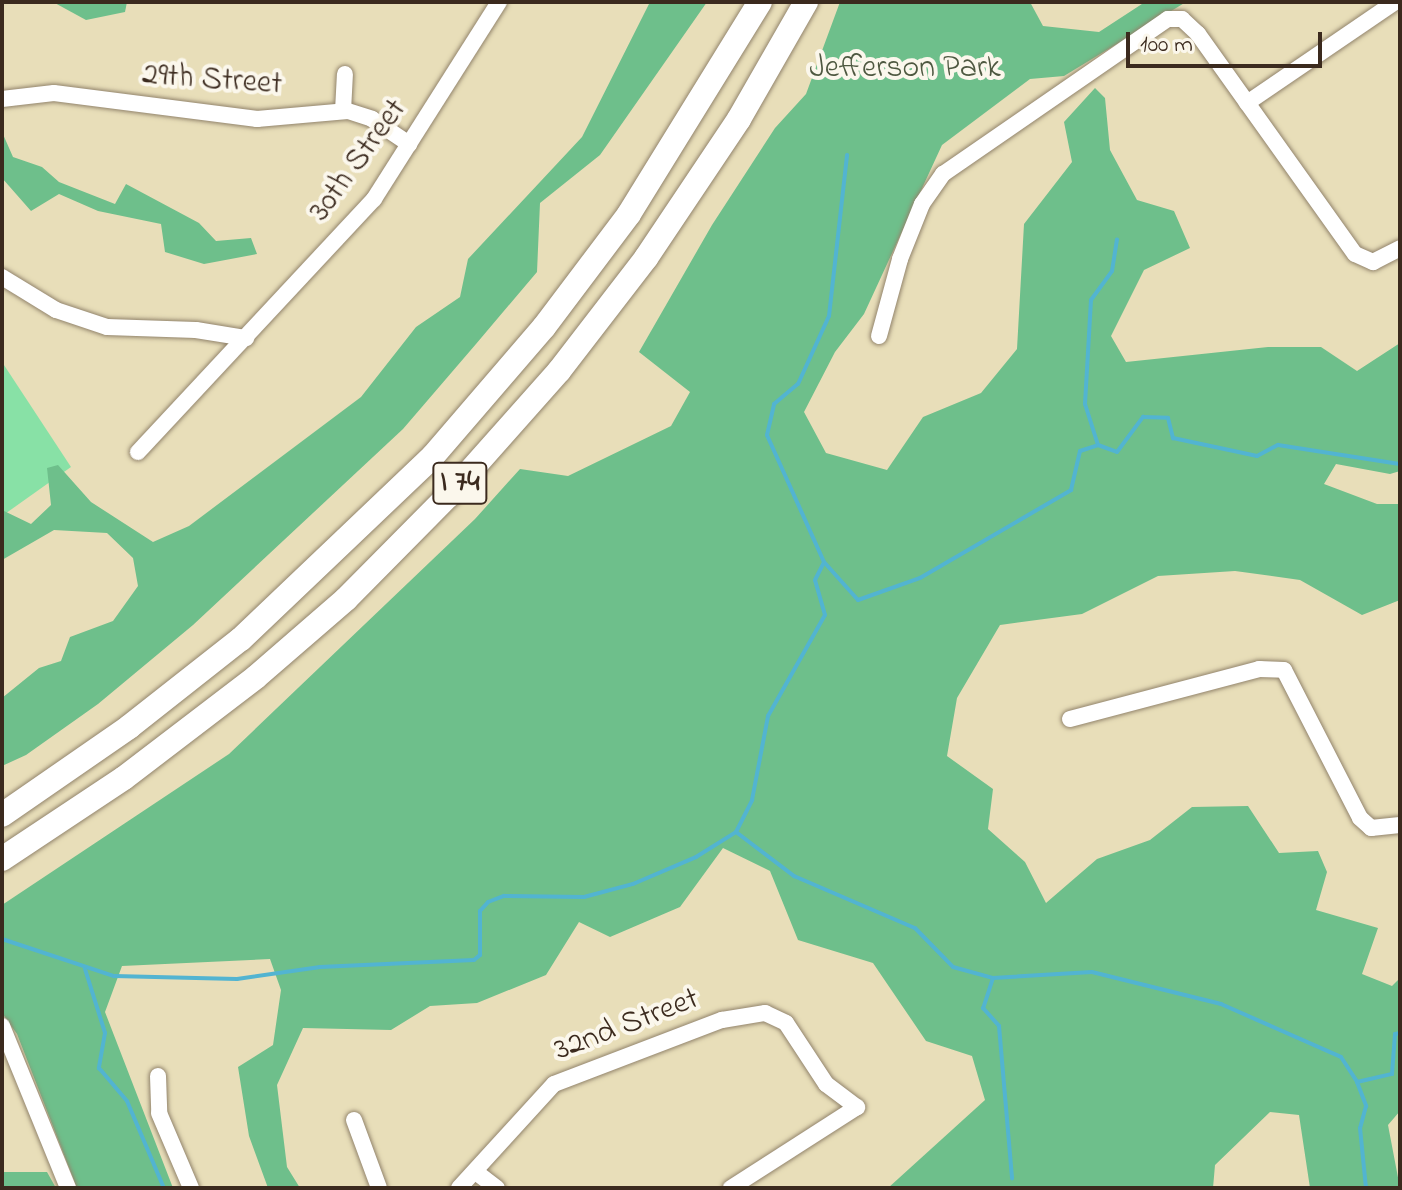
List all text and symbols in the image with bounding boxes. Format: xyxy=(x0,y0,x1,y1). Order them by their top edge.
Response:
scale bar xyxy=(1130,16,1326,66)
text: 100 m xyxy=(1140,28,1193,63)
park label: Jefferson Park xyxy=(809,50,1001,88)
street label: 29th Street xyxy=(141,57,283,105)
street label: 30th Street xyxy=(302,92,416,230)
road number: I 74 xyxy=(432,457,488,509)
street label: 32nd Street xyxy=(549,981,705,1071)

